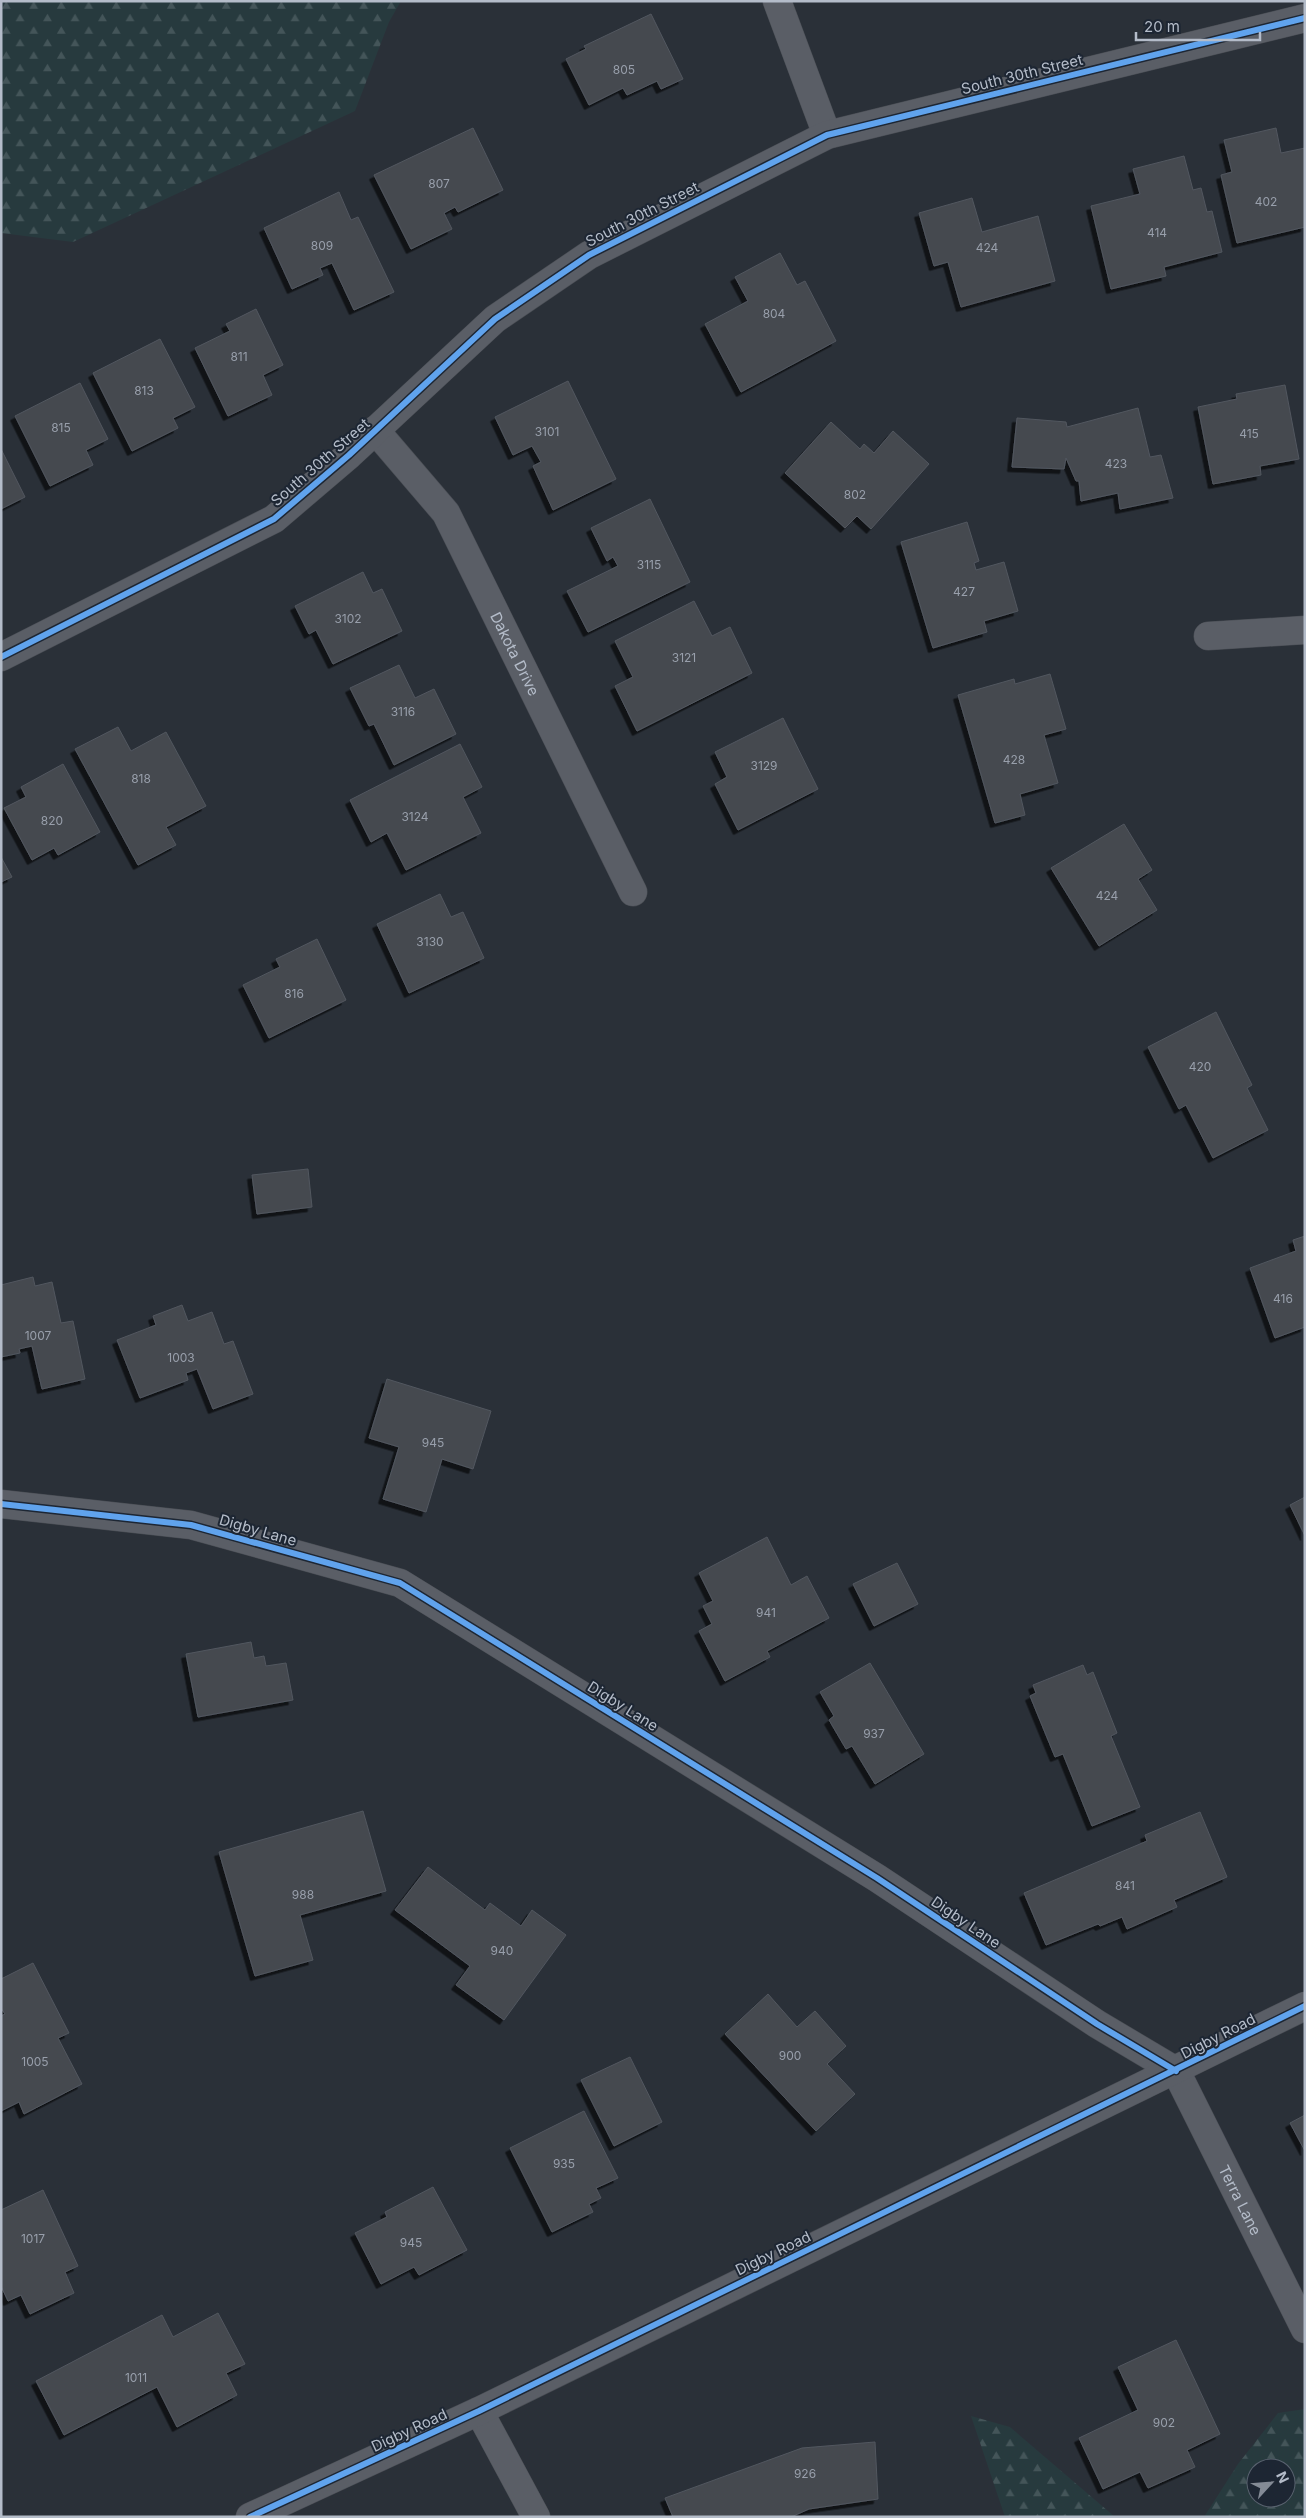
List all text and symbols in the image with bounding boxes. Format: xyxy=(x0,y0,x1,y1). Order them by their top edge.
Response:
scale bar xyxy=(1136,10,1260,42)
text: 20 m xyxy=(1144,17,1180,36)
street label: South 30th Street xyxy=(959,50,1085,98)
house number: 805 xyxy=(613,62,635,77)
house number: 807 xyxy=(428,176,450,191)
street label: South 30th Street xyxy=(582,177,702,251)
house number: 402 xyxy=(1255,194,1277,209)
house number: 414 xyxy=(1147,225,1167,240)
house number: 809 xyxy=(311,238,333,253)
house number: 424 xyxy=(976,240,999,255)
house number: 804 xyxy=(763,306,786,321)
house number: 811 xyxy=(230,349,248,364)
house number: 813 xyxy=(134,383,154,398)
street label: South 30th Street xyxy=(267,414,373,510)
house number: 815 xyxy=(51,420,71,435)
house number: 3101 xyxy=(535,424,559,439)
house number: 415 xyxy=(1239,426,1259,441)
house number: 423 xyxy=(1105,456,1127,471)
house number: 802 xyxy=(844,487,866,502)
house number: 3115 xyxy=(637,557,661,572)
house number: 427 xyxy=(953,584,975,599)
street label: Dakota Drive xyxy=(487,609,544,699)
house number: 3102 xyxy=(334,611,362,626)
house number: 3121 xyxy=(672,650,696,665)
house number: 3116 xyxy=(391,704,415,719)
house number: 428 xyxy=(1003,752,1025,767)
house number: 3129 xyxy=(750,758,778,773)
house number: 818 xyxy=(131,771,151,786)
house number: 3124 xyxy=(401,809,429,824)
house number: 820 xyxy=(41,813,63,828)
house number: 424 xyxy=(1096,888,1119,903)
house number: 3130 xyxy=(416,934,444,949)
house number: 816 xyxy=(284,986,304,1001)
house number: 420 xyxy=(1189,1059,1211,1074)
house number: 416 xyxy=(1273,1291,1293,1306)
house number: 1007 xyxy=(25,1328,51,1343)
house number: 1003 xyxy=(167,1350,195,1365)
house number: 945 xyxy=(422,1435,444,1450)
street label: Digby Lane xyxy=(217,1510,299,1550)
house number: 941 xyxy=(756,1605,776,1620)
street label: Digby Lane xyxy=(584,1677,662,1735)
house number: 937 xyxy=(863,1726,885,1741)
house number: 841 xyxy=(1115,1878,1135,1893)
house number: 988 xyxy=(292,1887,314,1902)
street label: Digby Lane xyxy=(928,1892,1004,1952)
house number: 940 xyxy=(491,1943,513,1958)
street label: Digby Road xyxy=(1177,2009,1259,2063)
house number: 900 xyxy=(779,2048,801,2063)
house number: 1005 xyxy=(21,2054,49,2069)
house number: 935 xyxy=(553,2156,575,2171)
street label: Terra Lane xyxy=(1215,2162,1266,2238)
street label: Digby Road xyxy=(732,2227,814,2279)
house number: 1017 xyxy=(21,2231,45,2246)
house number: 945 xyxy=(400,2235,422,2250)
house number: 1011 xyxy=(125,2370,147,2385)
street label: Digby Road xyxy=(368,2404,450,2456)
house number: 902 xyxy=(1153,2415,1175,2430)
north arrow xyxy=(1246,2458,1296,2508)
house number: 926 xyxy=(794,2466,816,2481)
text: N xyxy=(1273,2469,1293,2486)

